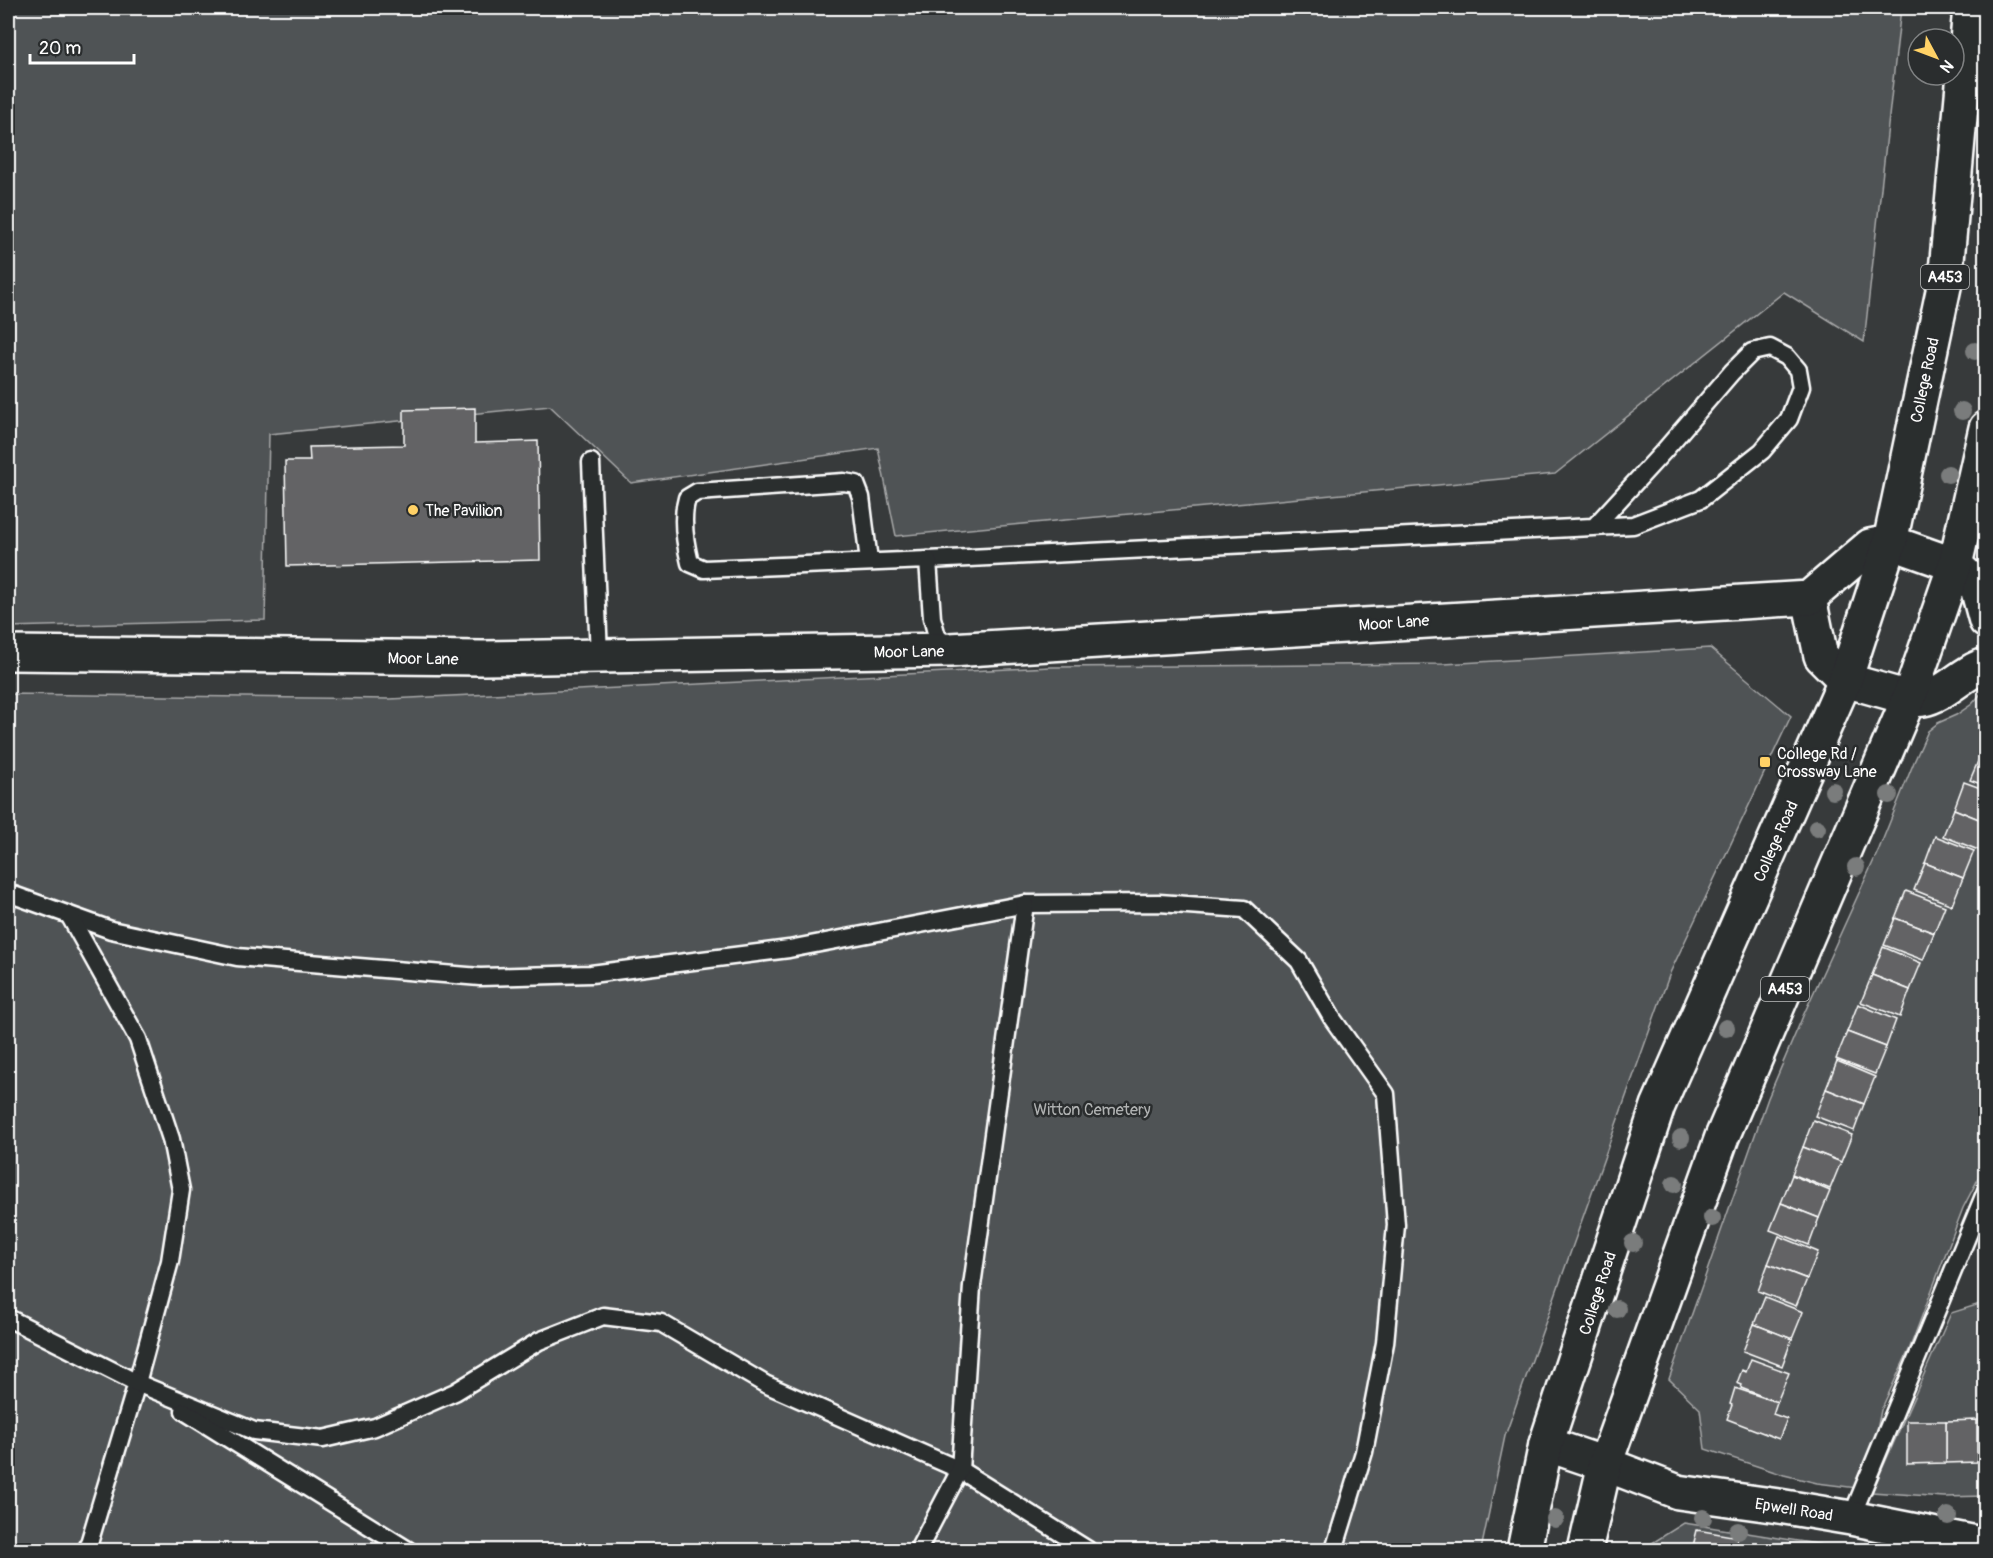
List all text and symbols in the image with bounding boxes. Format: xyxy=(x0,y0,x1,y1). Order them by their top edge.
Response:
scale bar xyxy=(30,27,134,65)
north arrow xyxy=(1906,27,1966,87)
text: 20 m xyxy=(39,37,81,60)
text: N xyxy=(1935,56,1958,77)
road number: A453 xyxy=(1921,265,1969,289)
street label: College Road xyxy=(1906,336,1944,425)
place label: The Pavilion xyxy=(425,501,503,521)
marker: The Pavilion xyxy=(406,503,420,517)
street label: Moor Lane xyxy=(1358,611,1430,635)
street label: Moor Lane xyxy=(873,641,945,663)
street label: Moor Lane xyxy=(387,648,459,670)
place label: College Rd / Crossway Lane xyxy=(1777,744,1877,782)
marker: College Rd / Crossway Lane xyxy=(1758,755,1772,769)
street label: College Road xyxy=(1749,798,1803,885)
road number: A453 xyxy=(1761,977,1809,1001)
park label: Witton Cemetery xyxy=(1034,1100,1151,1120)
street label: College Road xyxy=(1575,1249,1621,1338)
street label: Epwell Road xyxy=(1753,1494,1834,1526)

